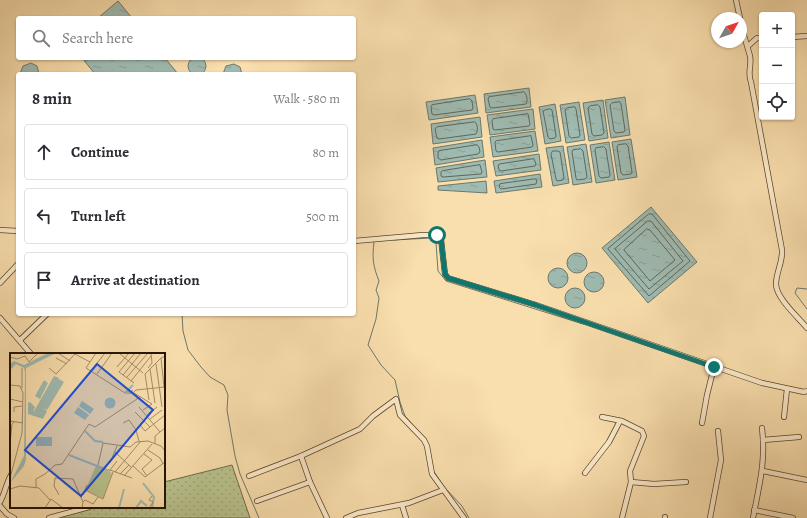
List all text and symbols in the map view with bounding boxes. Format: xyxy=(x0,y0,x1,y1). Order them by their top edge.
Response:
north arrow xyxy=(711,12,747,48)
map controls xyxy=(759,12,795,120)
button: + xyxy=(759,12,795,48)
search box xyxy=(16,16,356,60)
icon: search xyxy=(30,27,52,49)
text: Search here xyxy=(62,28,133,48)
button: − xyxy=(759,48,795,84)
button: locate xyxy=(759,84,795,120)
text: 8 min xyxy=(32,87,72,110)
text: Walk · 580 m xyxy=(273,90,340,107)
icon: ahead xyxy=(33,141,55,163)
text: Continue xyxy=(71,142,129,162)
text: 80 m xyxy=(312,144,339,161)
icon: left xyxy=(33,205,55,227)
text: Turn left xyxy=(71,206,126,226)
text: 500 m xyxy=(306,208,339,225)
route start xyxy=(428,226,446,244)
icon: arrive xyxy=(33,269,55,291)
text: Arrive at destination xyxy=(71,270,200,290)
inset map xyxy=(10,353,165,508)
route end xyxy=(705,358,723,376)

